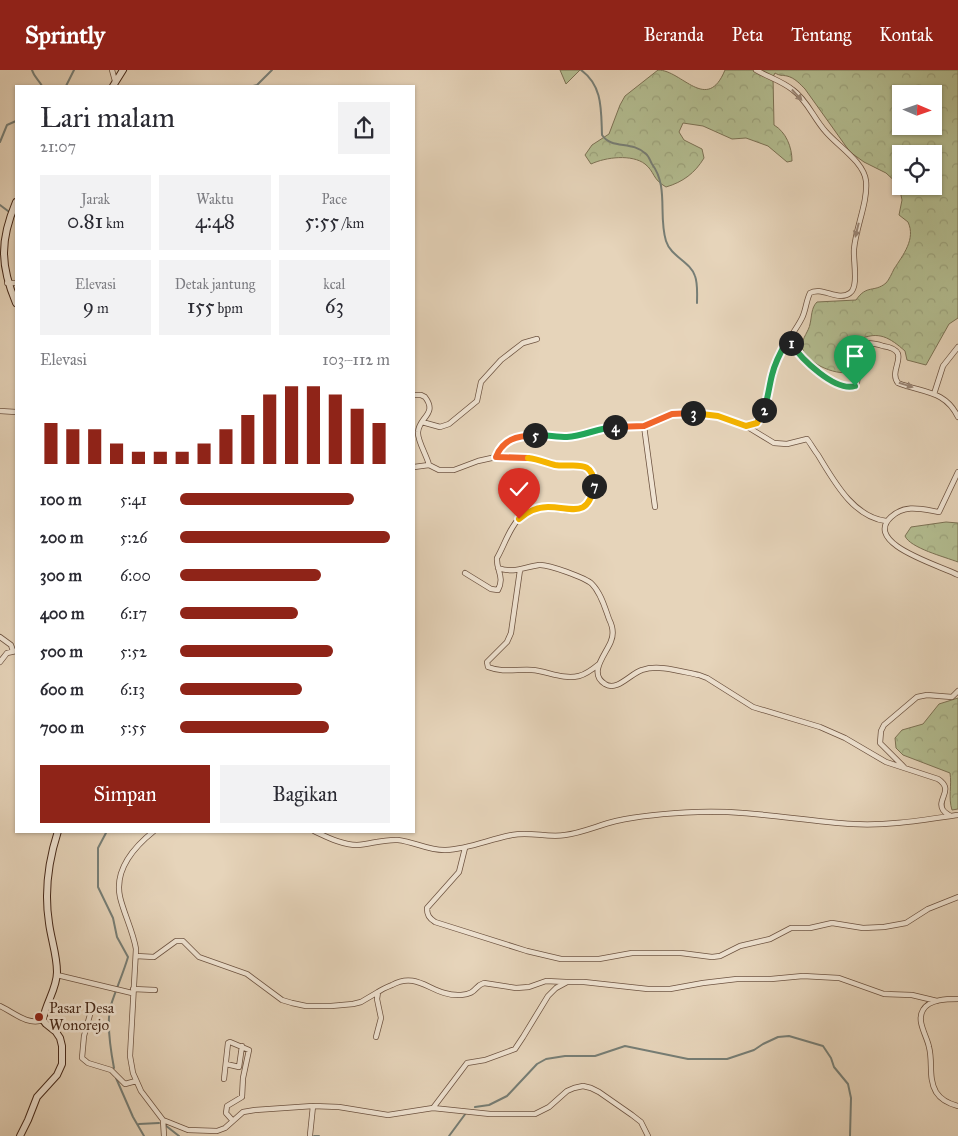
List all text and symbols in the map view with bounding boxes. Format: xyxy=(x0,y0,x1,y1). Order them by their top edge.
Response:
text: Sprintly xyxy=(25,20,105,50)
text: Beranda xyxy=(644,24,704,46)
text: Peta xyxy=(732,24,763,46)
text: Tentang xyxy=(791,24,851,46)
text: Kontak xyxy=(879,24,933,46)
north arrow xyxy=(892,85,942,135)
map controls xyxy=(892,85,942,195)
one-way arrow xyxy=(791,88,803,100)
text: Lari malam xyxy=(40,100,175,135)
button: share xyxy=(338,102,390,154)
text: 21:07 xyxy=(40,137,76,156)
button: locate xyxy=(892,145,942,195)
text: Jarak xyxy=(81,191,110,208)
text: Waktu xyxy=(196,191,234,208)
text: Pace xyxy=(322,191,347,208)
text: 0.81 xyxy=(67,208,103,234)
text: 4:48 xyxy=(195,208,235,234)
text: 5:55 xyxy=(305,208,339,234)
text: km xyxy=(103,215,124,232)
text: /km xyxy=(339,215,364,232)
one-way arrow xyxy=(853,223,861,238)
text: Elevasi xyxy=(75,276,116,293)
text: Detak jantung xyxy=(175,276,255,293)
text: kcal xyxy=(323,276,345,293)
text: 9 xyxy=(83,293,94,319)
text: 155 xyxy=(187,293,215,319)
text: 63 xyxy=(325,293,344,319)
text: m xyxy=(94,300,109,317)
text: bpm xyxy=(215,300,243,317)
pin: 1 xyxy=(778,330,804,356)
text: 1 xyxy=(789,335,794,352)
pin xyxy=(834,335,876,386)
icon: arrive xyxy=(841,342,869,370)
text: Elevasi xyxy=(40,350,87,369)
text: 103–112 m xyxy=(322,350,390,369)
one-way arrow xyxy=(898,381,913,389)
pin: 2 xyxy=(752,398,776,422)
pin: 3 xyxy=(680,400,706,426)
text: 2 xyxy=(761,402,768,419)
text: 3 xyxy=(691,405,696,422)
pin: 4 xyxy=(602,414,628,440)
text: 4 xyxy=(612,419,619,436)
pin: 5 xyxy=(522,422,548,448)
text: 5 xyxy=(532,427,539,444)
pin xyxy=(498,468,540,519)
pin: 7 xyxy=(582,474,606,498)
icon: check xyxy=(505,475,533,503)
text: 7 xyxy=(591,478,598,495)
text: 100 m xyxy=(40,490,82,509)
text: 5:41 xyxy=(120,490,147,509)
text: 200 m xyxy=(40,528,83,547)
text: 5:26 xyxy=(120,528,148,547)
text: 300 m xyxy=(40,566,82,585)
text: 6:00 xyxy=(120,566,151,585)
text: 400 m xyxy=(40,604,84,623)
text: 6:17 xyxy=(120,604,147,623)
text: 500 m xyxy=(40,642,83,661)
text: 5:52 xyxy=(120,642,147,661)
text: 600 m xyxy=(40,680,84,699)
text: 6:13 xyxy=(120,680,145,699)
text: 700 m xyxy=(40,718,84,737)
text: 5:55 xyxy=(120,718,146,737)
button: Simpan xyxy=(40,765,210,823)
button: Bagikan xyxy=(220,765,390,823)
place label: Pasar Desa Wonorejo xyxy=(49,999,115,1034)
marker: Pasar Desa Wonorejo xyxy=(33,1011,45,1023)

